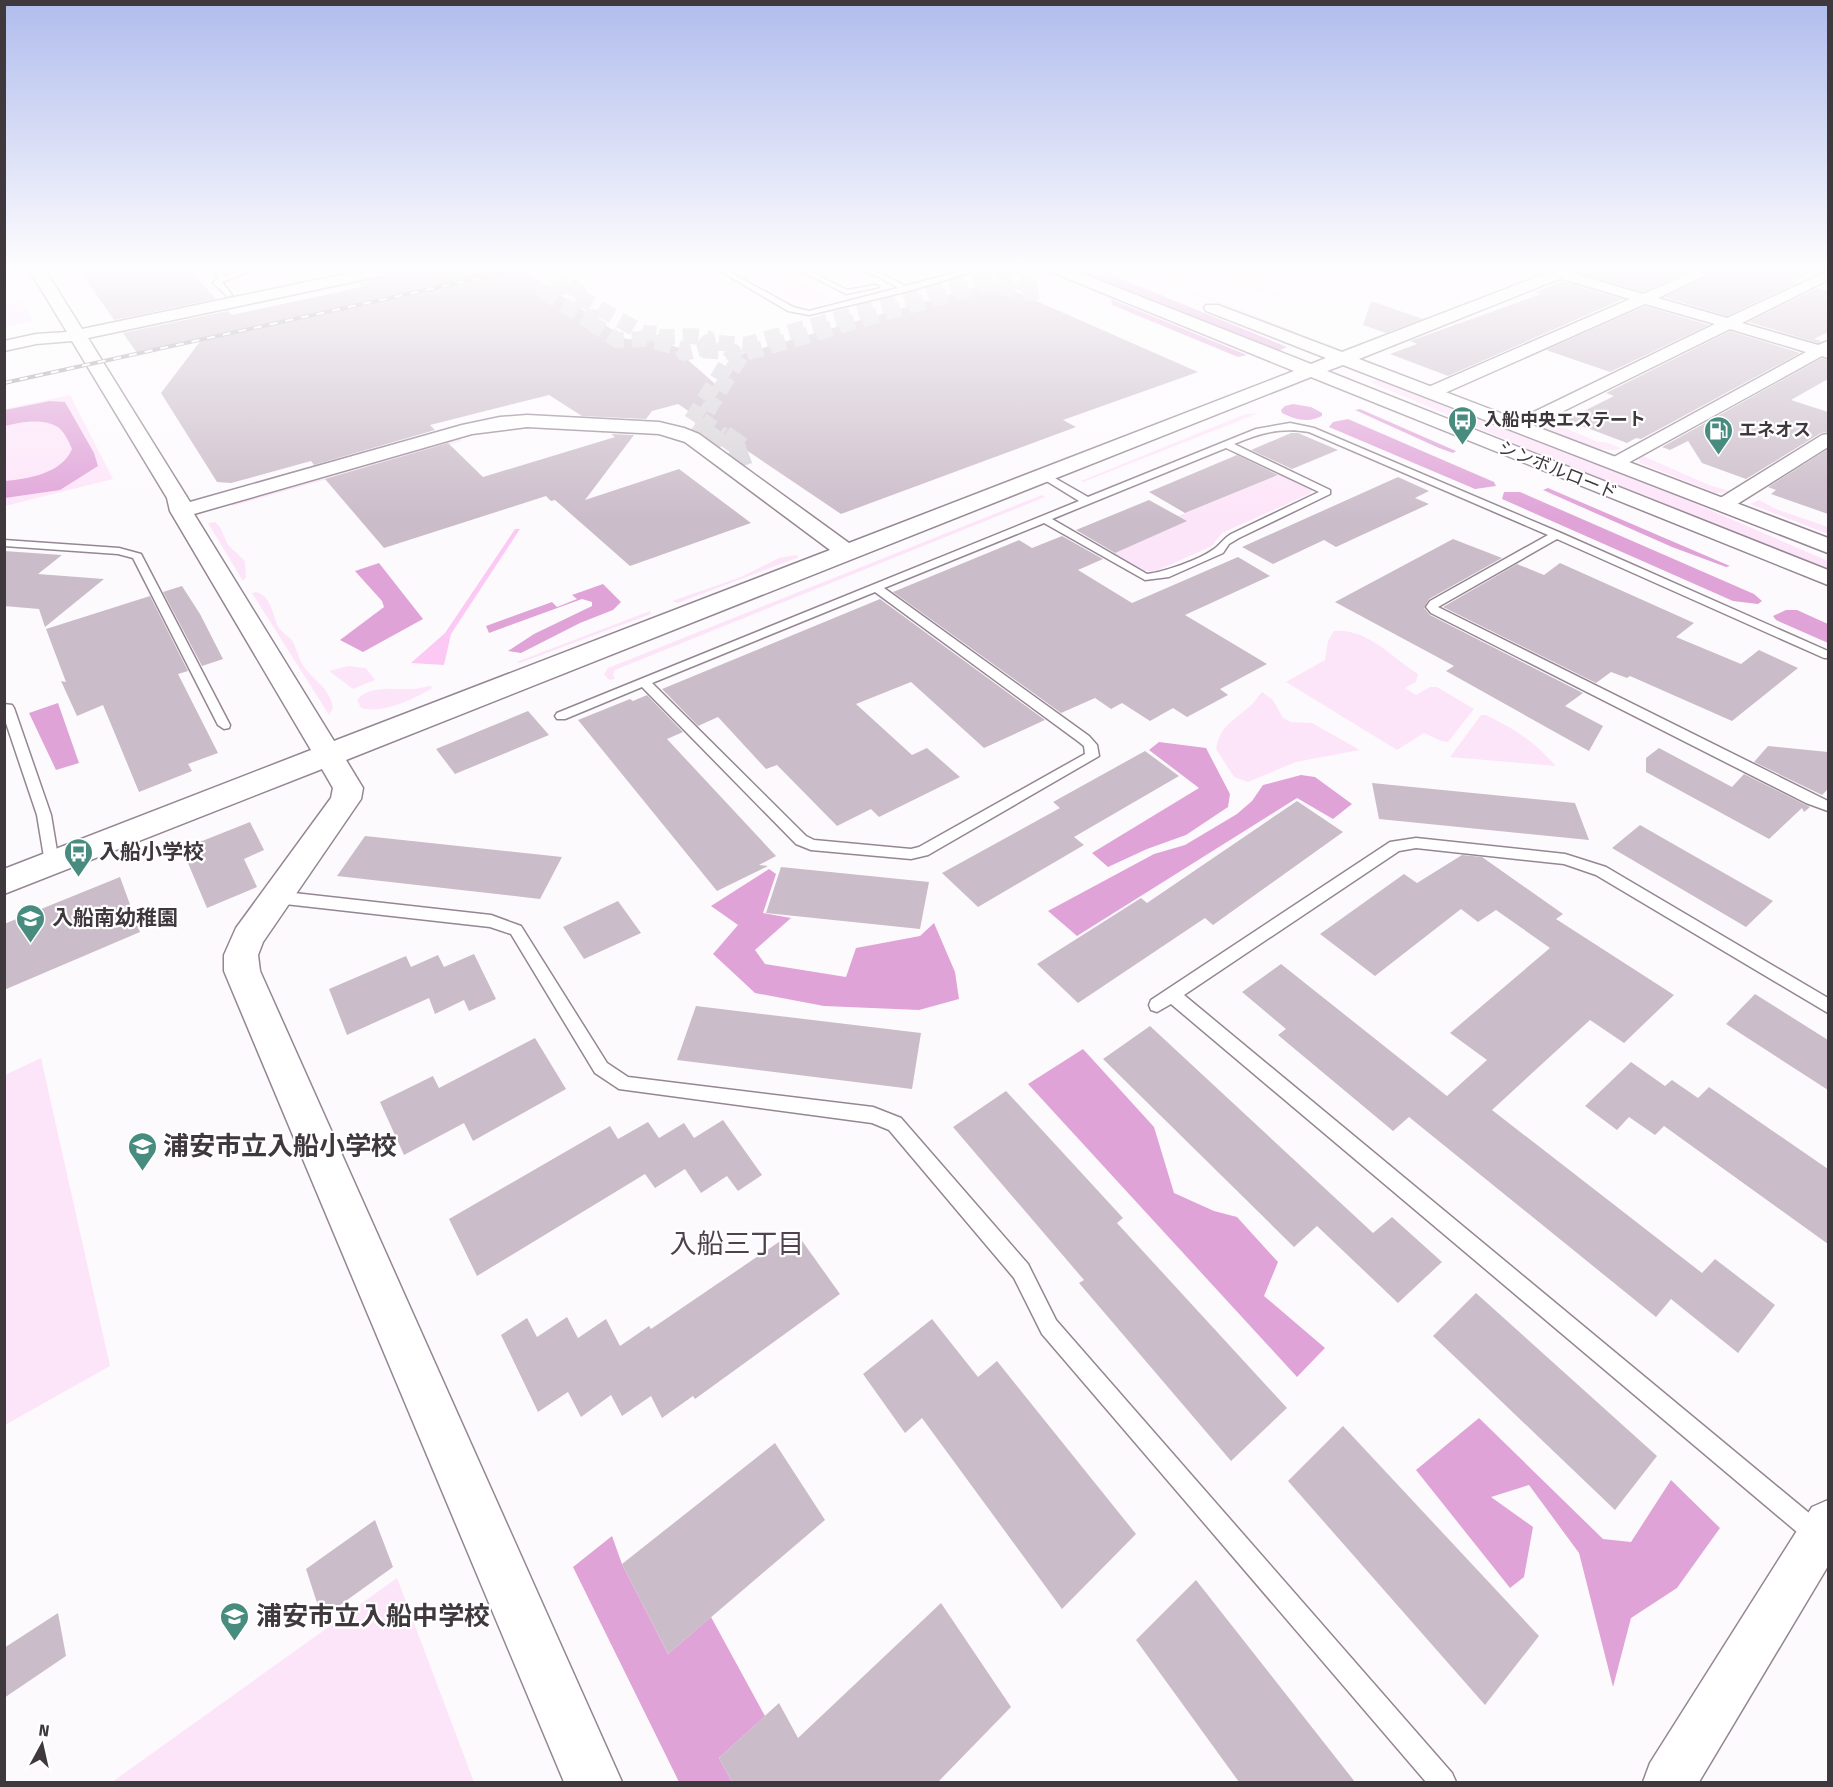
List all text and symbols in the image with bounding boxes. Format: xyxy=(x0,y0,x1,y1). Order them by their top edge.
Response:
bus stop icon: 入船中央エステート xyxy=(1447,404,1479,446)
place label: 入船中央エステート xyxy=(1484,409,1646,431)
fuel station icon: エネオス xyxy=(1702,414,1734,456)
place label: エネオス xyxy=(1739,419,1811,441)
street label: シンボルロード xyxy=(1495,436,1621,504)
bus stop icon: 入船小学校 xyxy=(62,836,94,878)
place label: 入船小学校 xyxy=(99,839,204,865)
school or university icon: 入船南幼稚園 xyxy=(15,902,47,944)
place label: 入船南幼稚園 xyxy=(52,905,178,931)
school or university icon: 浦安市立入船小学校 xyxy=(126,1130,158,1172)
place label: 浦安市立入船小学校 xyxy=(163,1131,397,1162)
district label: 入船三丁目 xyxy=(670,1228,805,1260)
school or university icon: 浦安市立入船中学校 xyxy=(219,1600,251,1642)
place label: 浦安市立入船中学校 xyxy=(256,1601,490,1632)
north arrow xyxy=(12,1715,72,1775)
text: N xyxy=(37,1720,51,1741)

